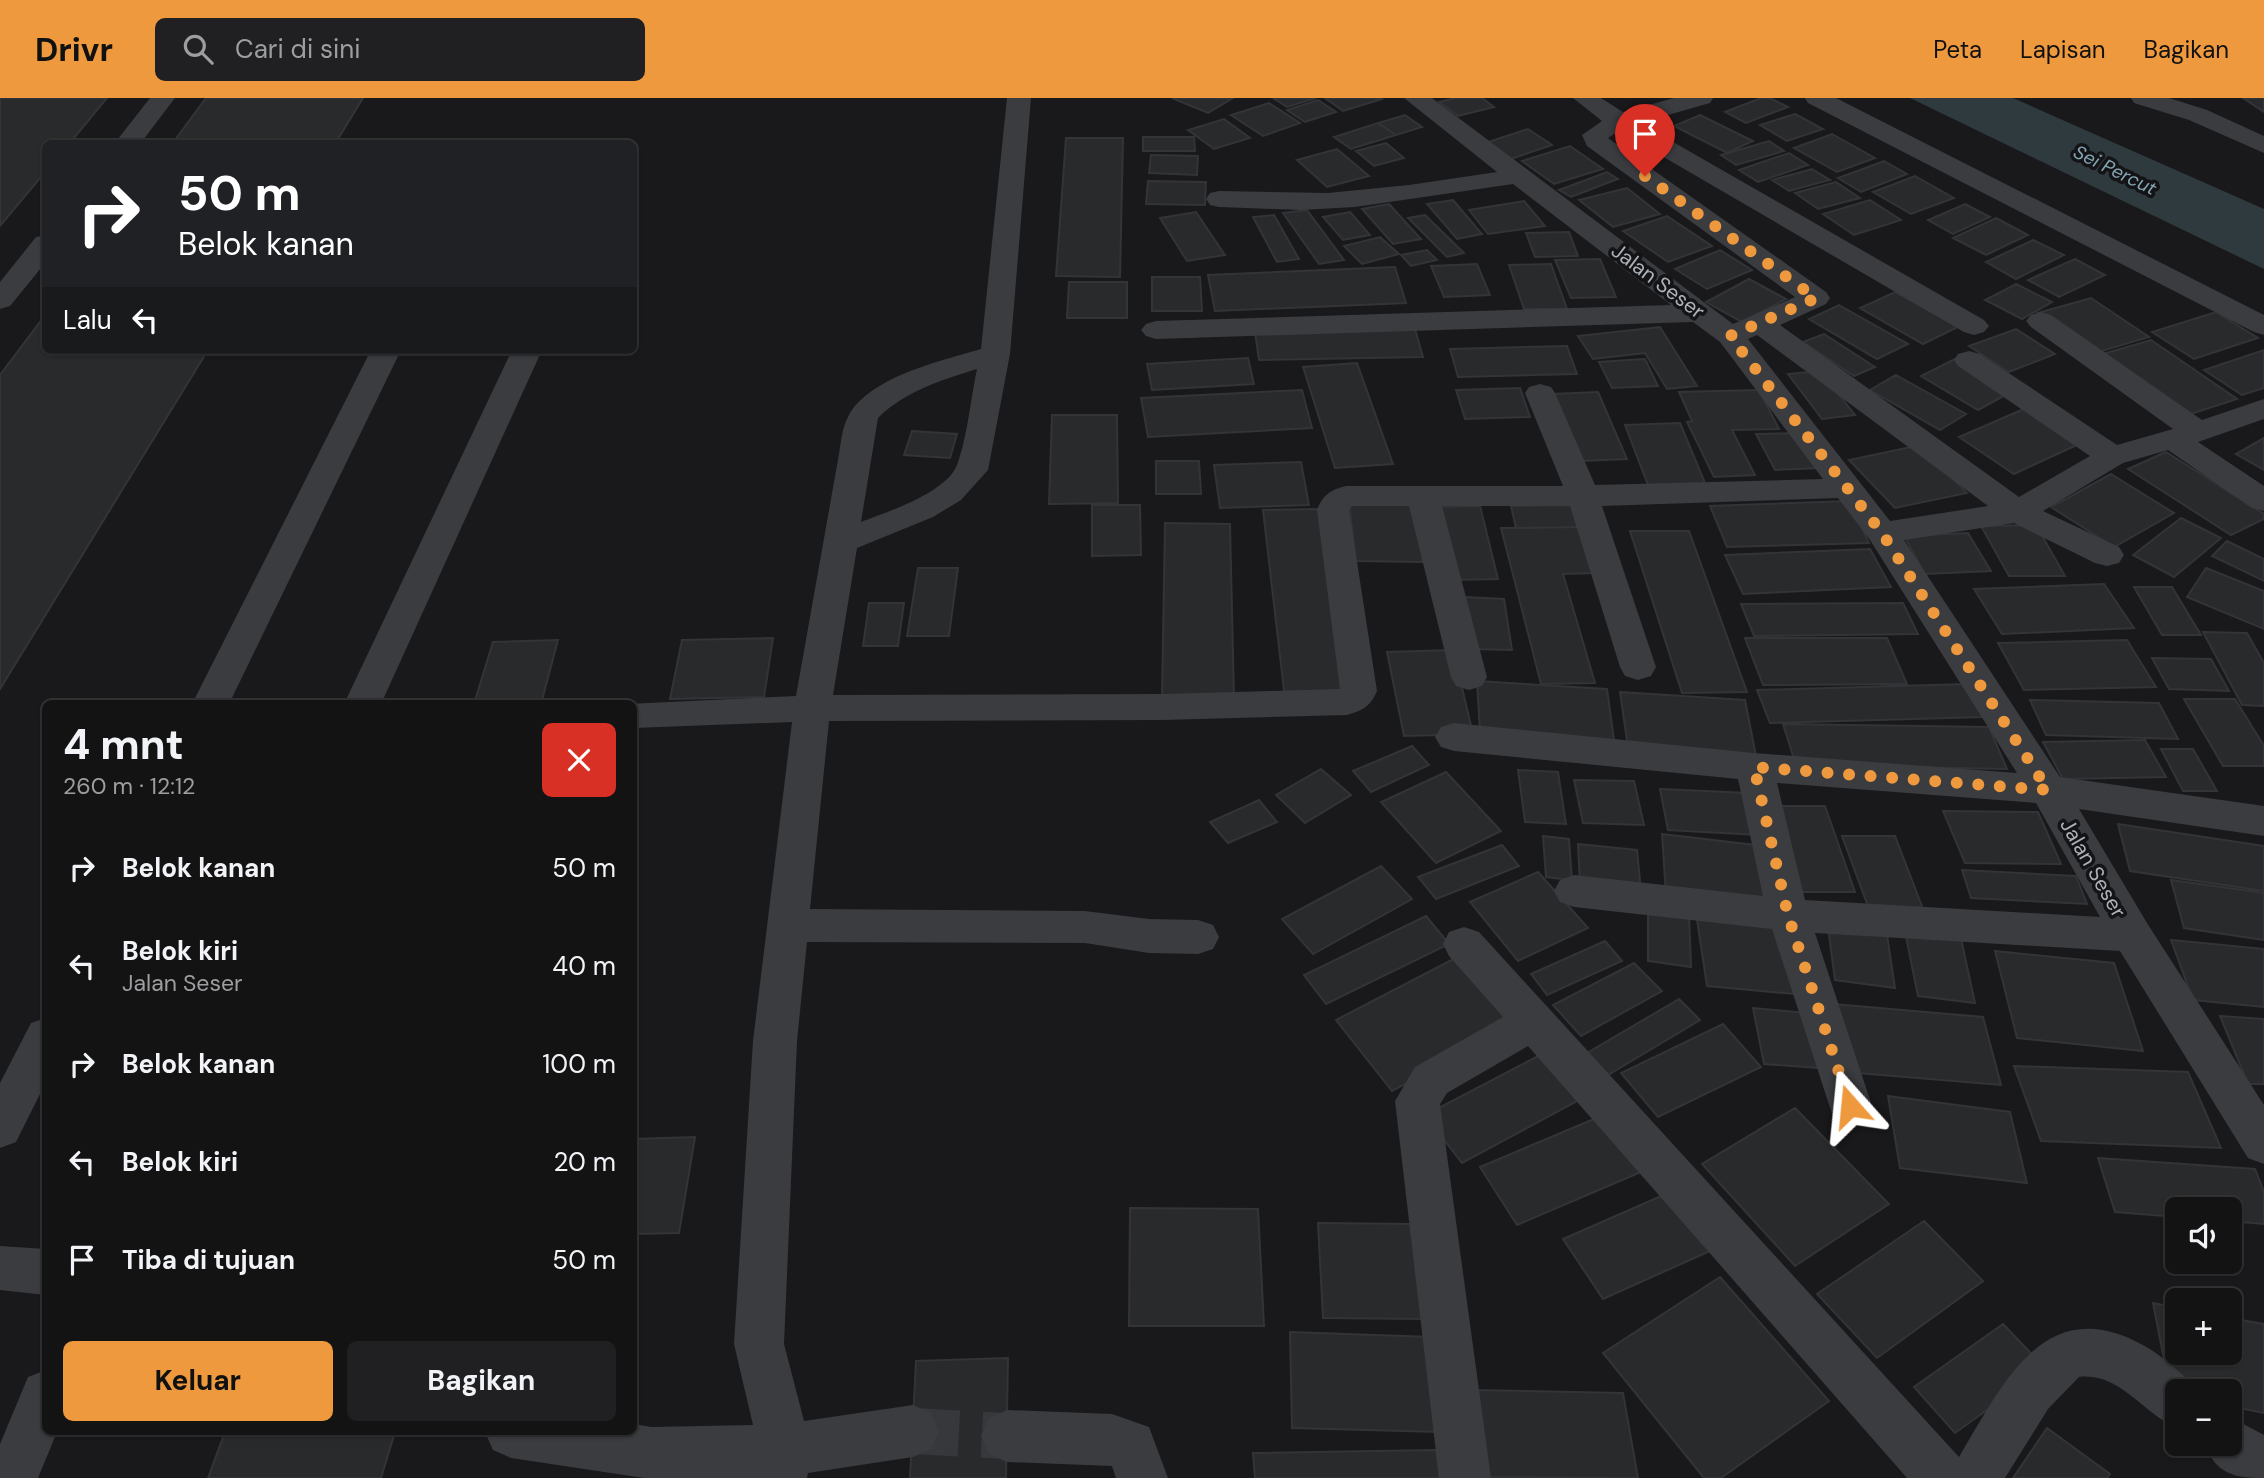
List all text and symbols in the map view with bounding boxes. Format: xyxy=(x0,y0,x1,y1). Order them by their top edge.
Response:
search box xyxy=(155,18,645,81)
text: Drivr xyxy=(35,28,113,71)
icon: search xyxy=(179,30,217,68)
text: Cari di sini xyxy=(235,32,361,66)
text: Peta xyxy=(1933,34,1982,65)
text: Lapisan xyxy=(2020,34,2105,65)
text: Bagikan xyxy=(2143,34,2229,65)
pin xyxy=(1615,104,1675,176)
icon: arrive xyxy=(1626,115,1664,153)
water label: Sei Percut xyxy=(2069,139,2161,201)
text: 50 m xyxy=(178,161,301,225)
icon: right xyxy=(63,168,154,259)
text: Belok kanan xyxy=(178,223,354,265)
street label: Jalan Seser xyxy=(1606,237,1711,325)
icon: left xyxy=(126,301,164,339)
text: Lalu xyxy=(63,303,112,337)
text: 4 mnt xyxy=(63,717,184,772)
button: close xyxy=(542,723,616,797)
text: 260 m · 12:12 xyxy=(63,771,195,801)
street label: Jalan Seser xyxy=(2053,813,2133,923)
icon: right xyxy=(63,849,101,887)
text: Belok kanan xyxy=(122,851,275,885)
text: 50 m xyxy=(552,851,616,885)
text: Belok kiri xyxy=(122,934,238,968)
icon: left xyxy=(63,947,101,985)
text: 40 m xyxy=(552,949,616,983)
text: Jalan Seser xyxy=(122,968,243,998)
icon: right xyxy=(63,1045,101,1083)
text: Belok kanan xyxy=(122,1047,275,1081)
text: 100 m xyxy=(542,1047,616,1081)
position arrow xyxy=(1813,1069,1887,1143)
icon: left xyxy=(63,1143,101,1181)
text: Belok kiri xyxy=(122,1145,238,1179)
text: 20 m xyxy=(553,1145,616,1179)
map controls xyxy=(2165,1197,2242,1456)
button: sound xyxy=(2165,1197,2242,1274)
icon: arrive xyxy=(63,1241,101,1279)
text: Tiba di tujuan xyxy=(122,1243,295,1277)
text: 50 m xyxy=(552,1243,616,1277)
button: + xyxy=(2165,1288,2242,1365)
button: Keluar xyxy=(63,1341,333,1421)
button: Bagikan xyxy=(347,1341,616,1421)
button: − xyxy=(2165,1379,2242,1456)

